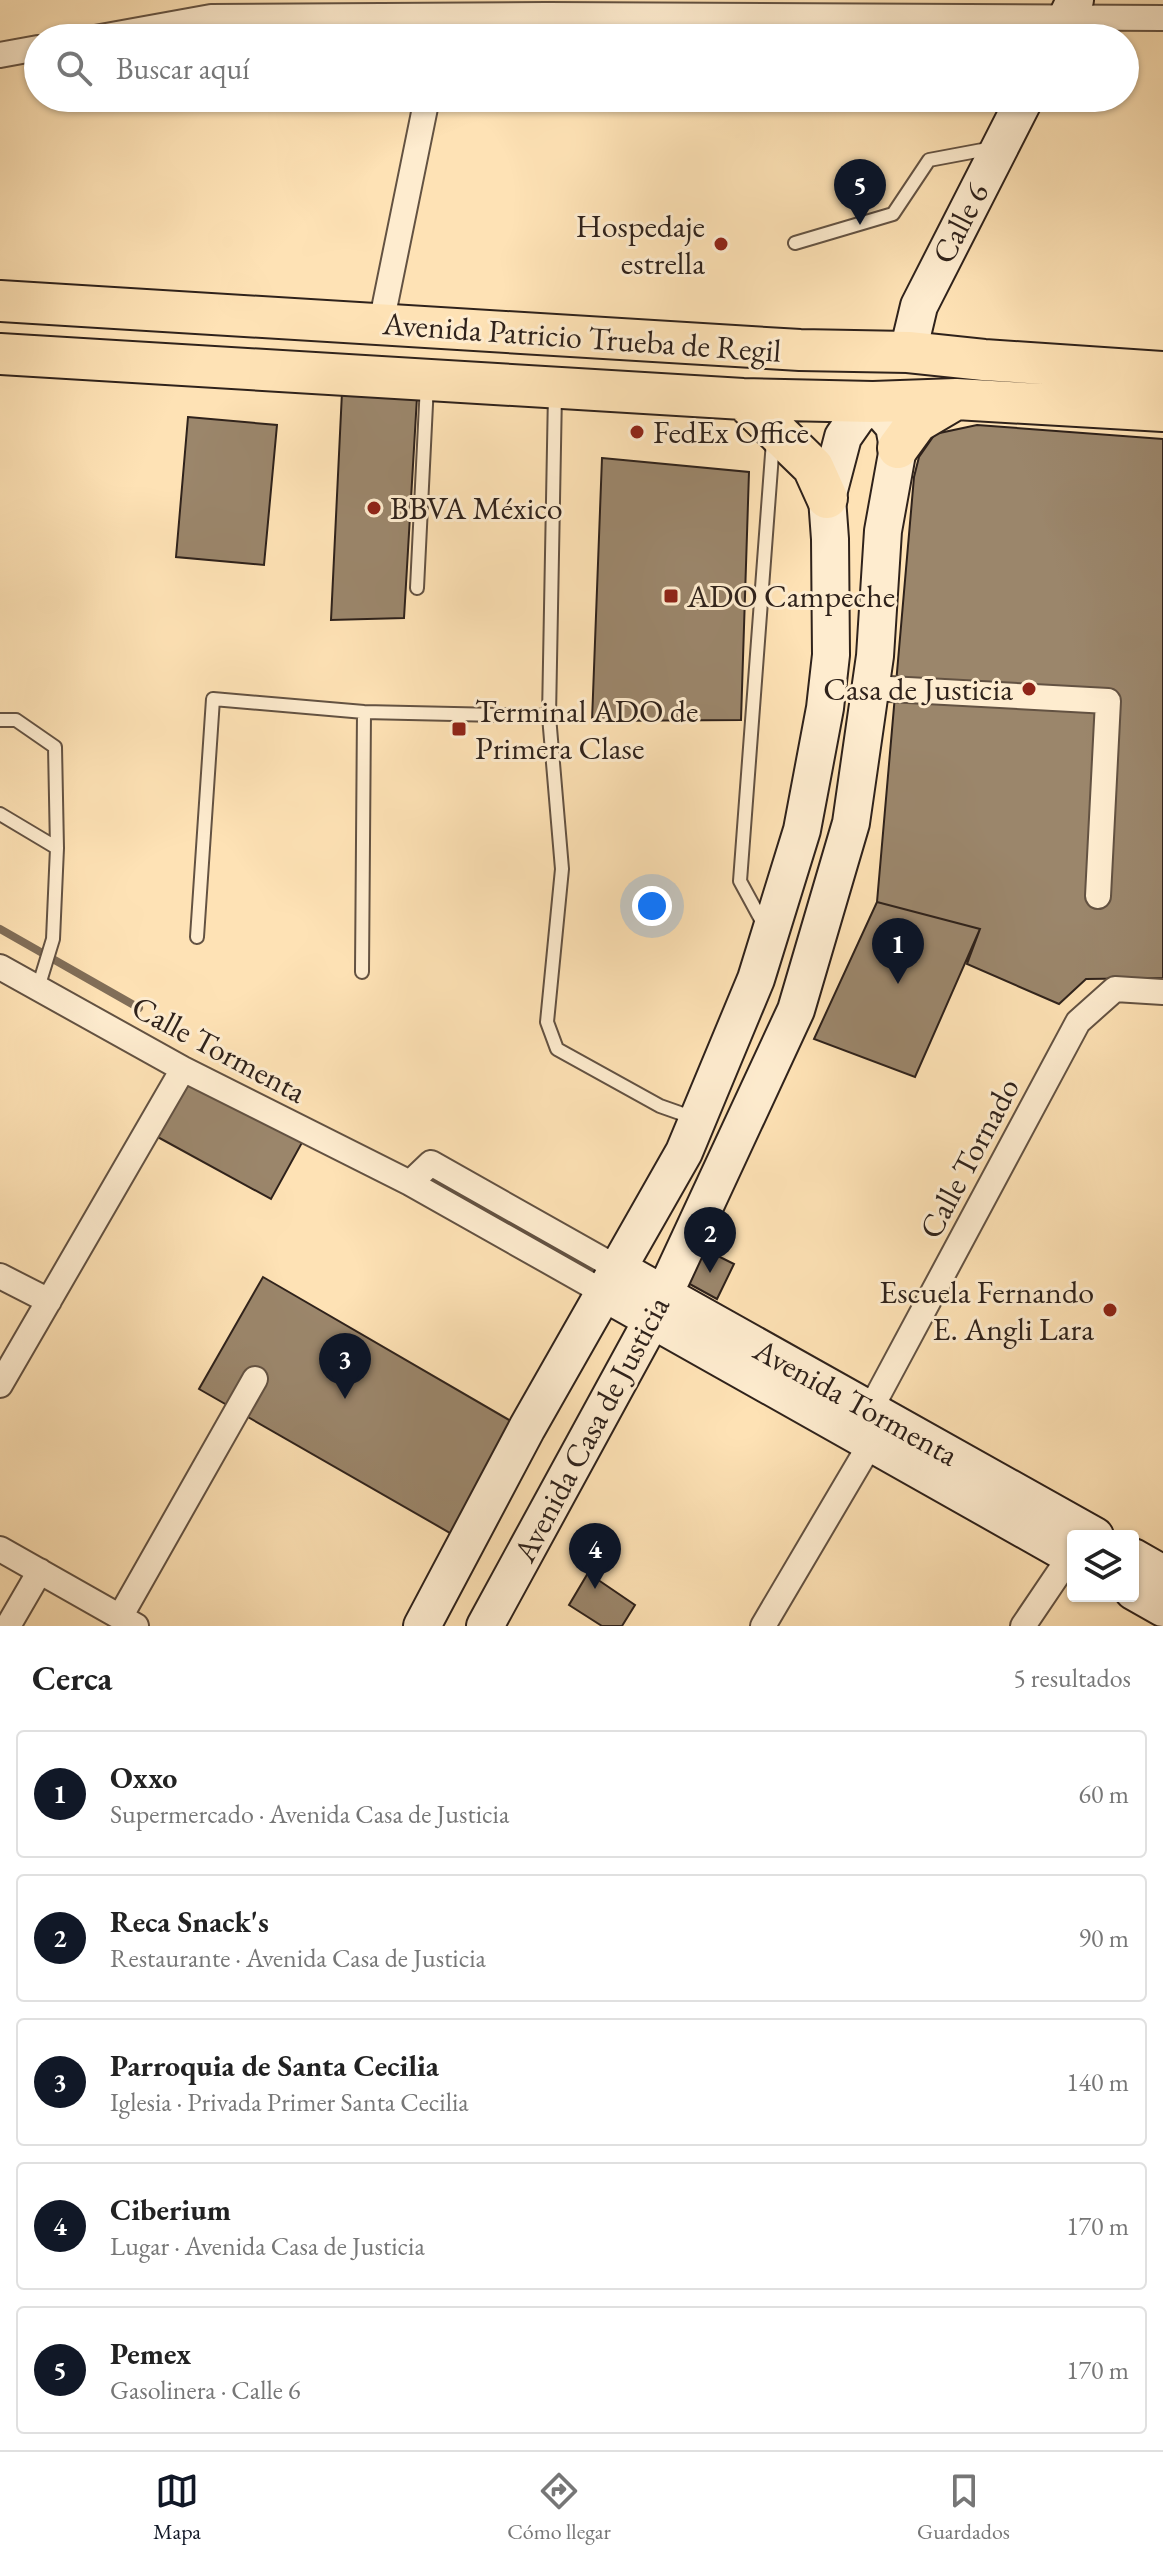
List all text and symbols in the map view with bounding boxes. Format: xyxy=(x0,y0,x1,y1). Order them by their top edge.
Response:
search box xyxy=(24,24,1139,112)
icon: search xyxy=(52,46,96,90)
text: Buscar aquí xyxy=(116,49,250,88)
pin: 5 xyxy=(834,159,886,225)
street label: Calle 6 xyxy=(922,176,998,270)
place label: Hospedaje estrella xyxy=(576,205,705,284)
marker: Hospedaje estrella xyxy=(712,235,730,253)
street label: Avenida Patricio Trueba de Regil xyxy=(380,302,783,372)
place label: FedEx Office xyxy=(653,411,809,453)
marker: FedEx Office xyxy=(628,423,646,441)
place label: BBVA México xyxy=(390,487,563,529)
marker: BBVA México xyxy=(365,499,383,517)
place label: ADO Campeche xyxy=(686,575,895,617)
marker: ADO Campeche xyxy=(662,587,680,605)
place label: Casa de Justicia xyxy=(823,668,1013,710)
marker: Casa de Justicia xyxy=(1020,680,1038,698)
place label: Terminal ADO de Primera Clase xyxy=(475,690,699,769)
marker: Terminal ADO de Primera Clase xyxy=(450,720,468,738)
your location xyxy=(632,886,672,926)
pin: 1 xyxy=(872,918,924,984)
street label: Calle Tormenta xyxy=(125,986,314,1113)
street label: Calle Tornado xyxy=(909,1070,1029,1246)
pin: 2 xyxy=(684,1207,736,1273)
place label: Escuela Fernando E. Angli Lara xyxy=(879,1271,1094,1350)
street label: Avenida Casa de Justicia xyxy=(503,1289,679,1570)
marker: Escuela Fernando E. Angli Lara xyxy=(1101,1301,1119,1319)
street label: Avenida Tormenta xyxy=(745,1328,966,1476)
pin: 3 xyxy=(319,1333,371,1399)
pin: 4 xyxy=(569,1523,621,1589)
map controls xyxy=(1067,1530,1139,1602)
button: layers xyxy=(1067,1530,1139,1602)
text: Cerca xyxy=(32,1656,112,1700)
text: 5 resultados xyxy=(1013,1661,1131,1695)
text: Oxxo xyxy=(110,1758,177,1797)
text: 1 xyxy=(53,1777,67,1811)
text: 60 m xyxy=(1079,1777,1129,1811)
text: Supermercado · Avenida Casa de Justicia xyxy=(110,1797,509,1831)
text: Reca Snack's xyxy=(110,1902,269,1941)
text: 2 xyxy=(53,1921,67,1955)
text: 90 m xyxy=(1079,1921,1129,1955)
text: Restaurante · Avenida Casa de Justicia xyxy=(110,1941,486,1975)
text: Parroquia de Santa Cecilia xyxy=(110,2046,439,2085)
text: 3 xyxy=(53,2065,67,2099)
text: 140 m xyxy=(1066,2065,1129,2099)
text: Iglesia · Privada Primer Santa Cecilia xyxy=(110,2085,469,2119)
text: Ciberium xyxy=(110,2190,231,2229)
text: 4 xyxy=(53,2209,67,2243)
text: 170 m xyxy=(1066,2209,1129,2243)
text: Lugar · Avenida Casa de Justicia xyxy=(110,2229,425,2263)
text: Pemex xyxy=(110,2334,191,2373)
text: 5 xyxy=(53,2353,67,2387)
text: 170 m xyxy=(1066,2353,1129,2387)
text: Gasolinera · Calle 6 xyxy=(110,2373,300,2407)
tab: Mapa xyxy=(153,2469,201,2546)
tab: Cómo llegar xyxy=(507,2469,611,2546)
tab: Guardados xyxy=(917,2469,1010,2546)

